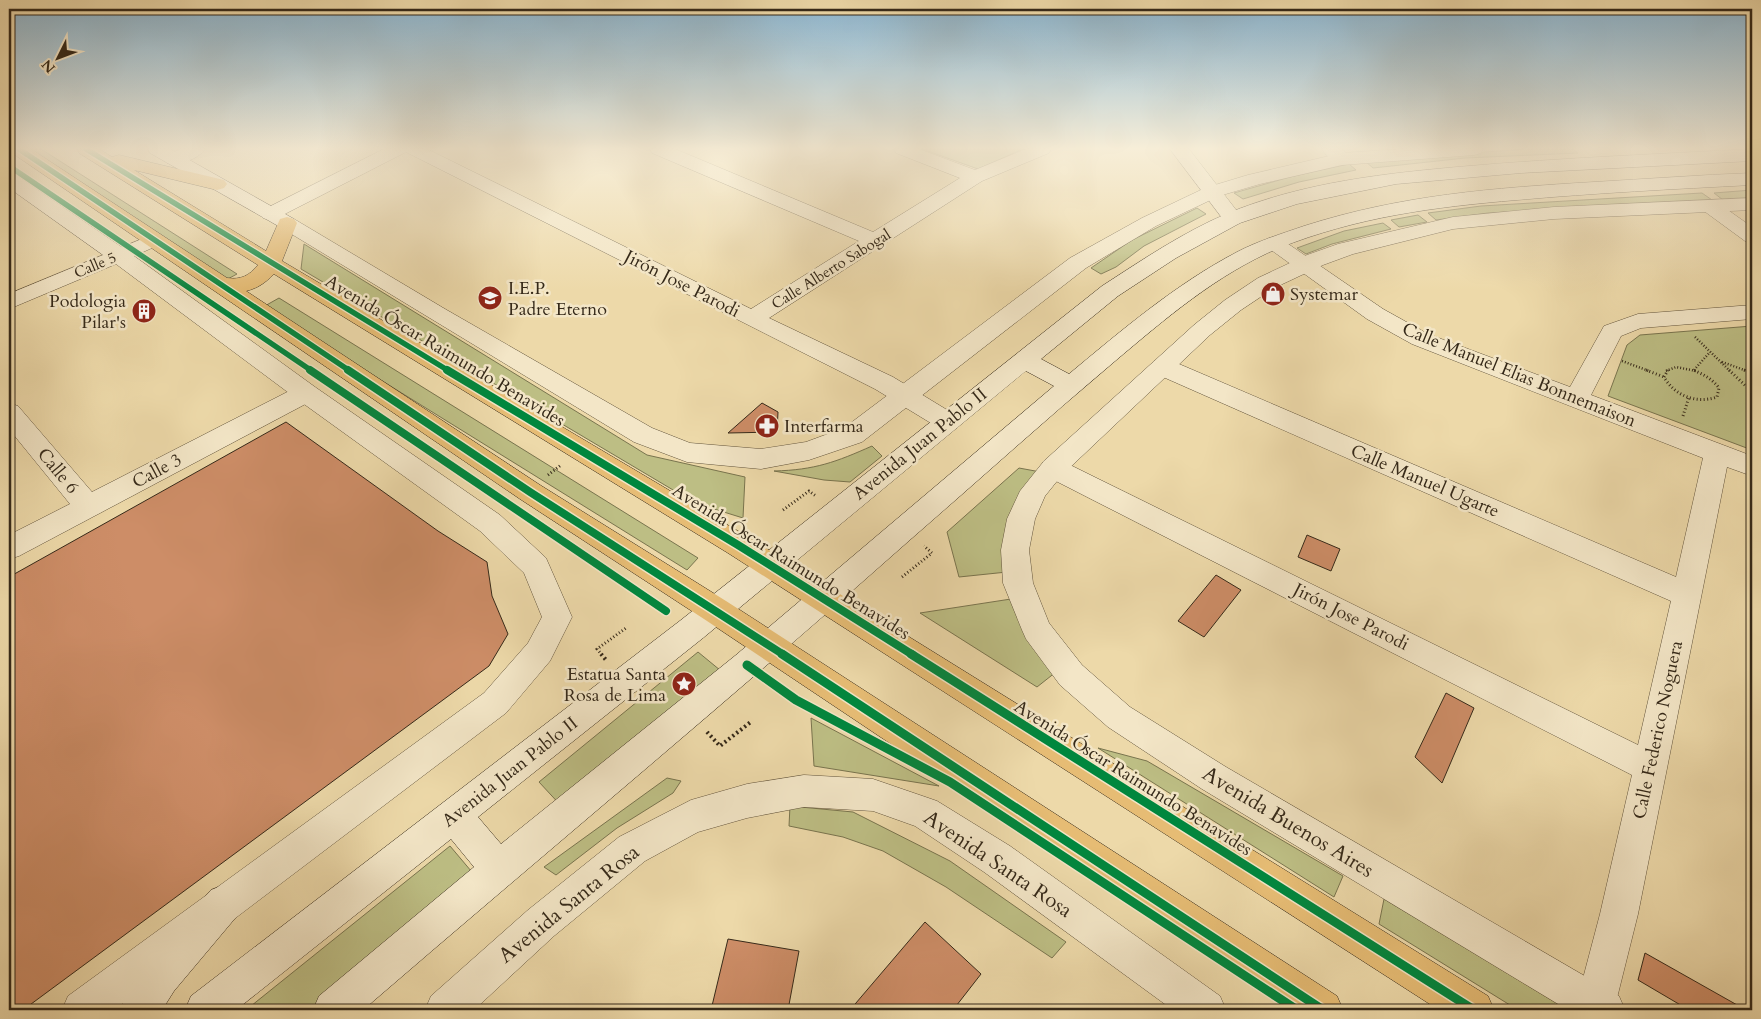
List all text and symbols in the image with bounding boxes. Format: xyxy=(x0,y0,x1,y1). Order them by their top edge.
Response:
north arrow xyxy=(32,32,82,82)
text: N xyxy=(38,55,60,77)
street label: Calle Alberto Sabogal xyxy=(768,224,895,314)
street label: Jirón Jose Parodi xyxy=(617,243,744,324)
street label: Calle 5 xyxy=(71,247,119,283)
street label: Avenida Óscar Raimundo Benavides xyxy=(320,269,570,433)
place label: I.E.P. Padre Eterno xyxy=(508,276,607,322)
shop icon: Systemar xyxy=(1260,281,1286,307)
place label: Systemar xyxy=(1290,282,1358,307)
school or university icon: I.E.P. Padre Eterno xyxy=(477,285,503,311)
place label: Podologia Pilar's xyxy=(49,289,126,335)
building icon: Podologia Pilar's xyxy=(131,298,157,324)
street label: Calle Manuel Elias Bonnemaison xyxy=(1398,317,1640,434)
street label: Avenida Juan Pablo II xyxy=(848,382,992,506)
pharmacy icon: Interfarma xyxy=(754,413,780,439)
place label: Interfarma xyxy=(784,414,864,439)
street label: Calle Manuel Ugarte xyxy=(1347,438,1503,524)
street label: Calle 6 xyxy=(31,443,85,499)
street label: Calle 3 xyxy=(128,448,186,494)
street label: Avenida Óscar Raimundo Benavides xyxy=(667,478,915,646)
street label: Jirón Jose Parodi xyxy=(1286,576,1413,657)
street label: Calle Federico Noguera xyxy=(1627,638,1689,822)
place label: Estatua Santa Rosa de Lima xyxy=(564,662,666,708)
place icon: Estatua Santa Rosa de Lima xyxy=(671,671,697,697)
street label: Avenida Óscar Raimundo Benavides xyxy=(1009,694,1257,862)
street label: Avenida Juan Pablo II xyxy=(437,711,583,833)
street label: Avenida Buenos Aires xyxy=(1197,759,1379,885)
street label: Avenida Santa Rosa xyxy=(918,803,1078,925)
street label: Avenida Santa Rosa xyxy=(492,838,646,970)

